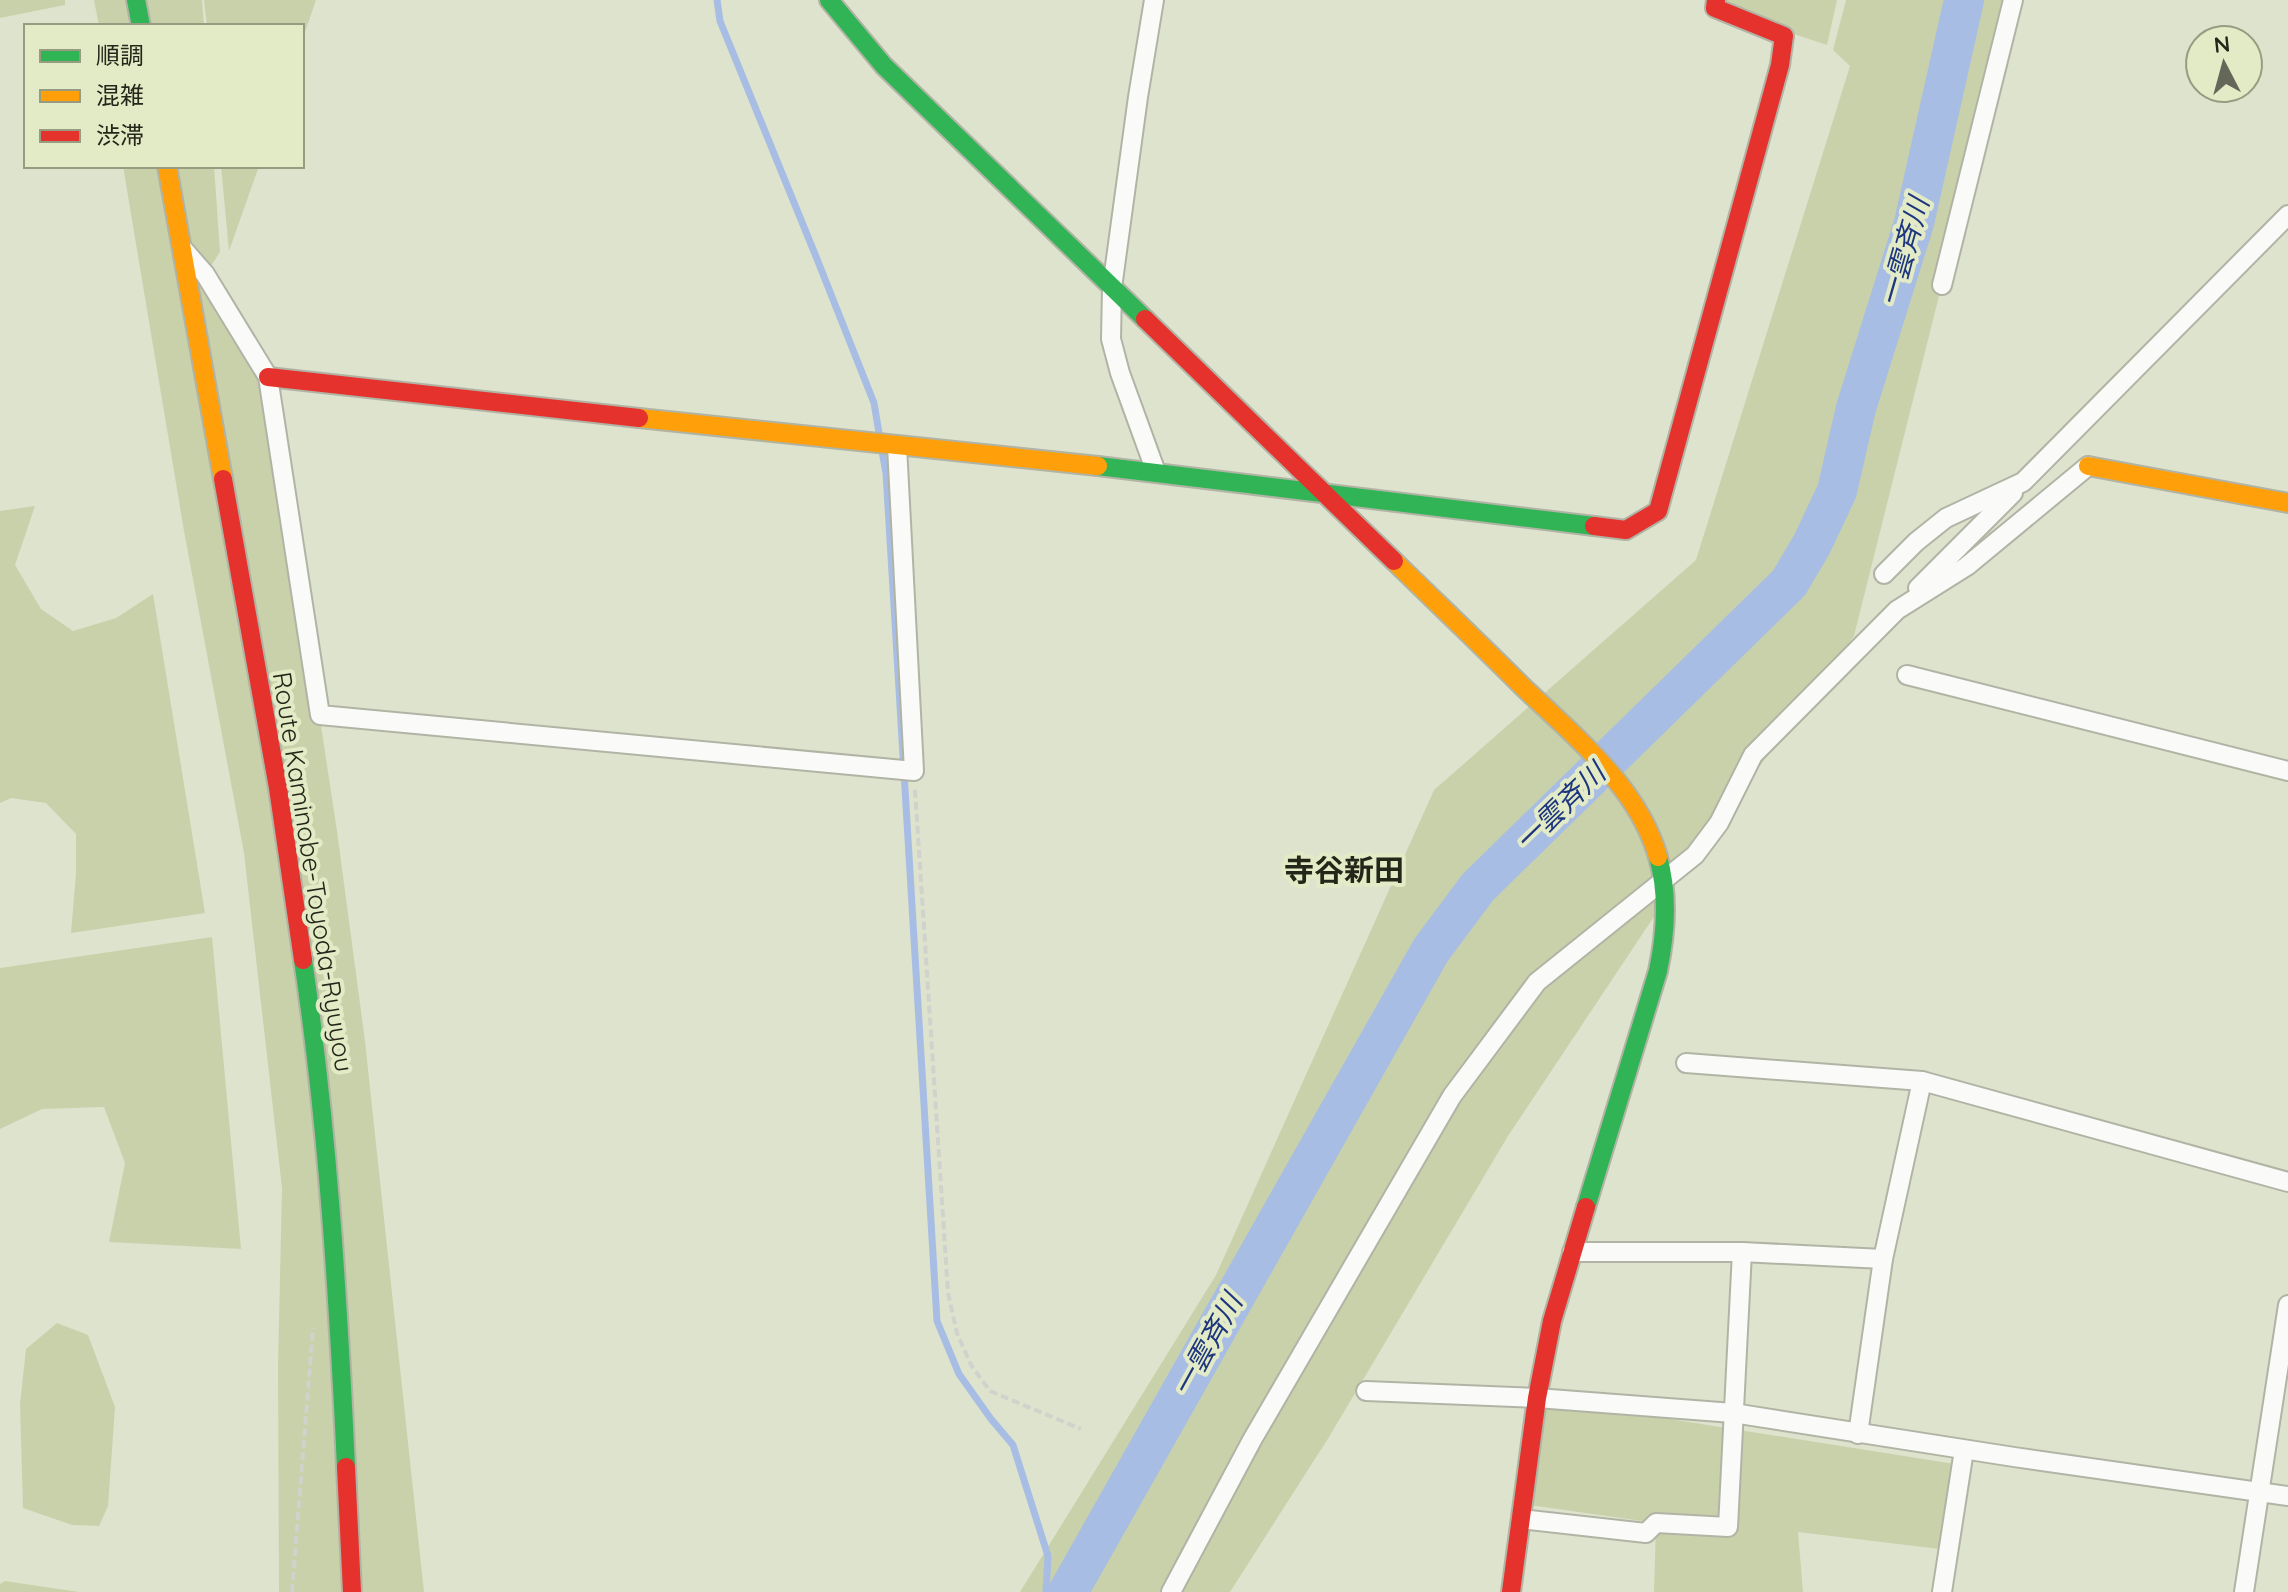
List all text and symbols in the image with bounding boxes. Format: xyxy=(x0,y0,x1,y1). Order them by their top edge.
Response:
legend xyxy=(24,24,304,168)
north arrow xyxy=(2184,24,2264,104)
text: N xyxy=(2212,29,2231,59)
text: 順調 xyxy=(96,40,144,70)
text: 混雑 xyxy=(96,80,144,110)
text: 渋滞 xyxy=(96,120,144,150)
water label: 一雲斉川 xyxy=(1871,190,1937,311)
street label: Route Kaminobe-Toyoda-Ryuyou xyxy=(266,670,361,1074)
water label: 一雲斉川 xyxy=(1507,753,1614,858)
district label: 寺谷新田 xyxy=(1284,851,1404,889)
water label: 一雲斉川 xyxy=(1164,1285,1250,1402)

